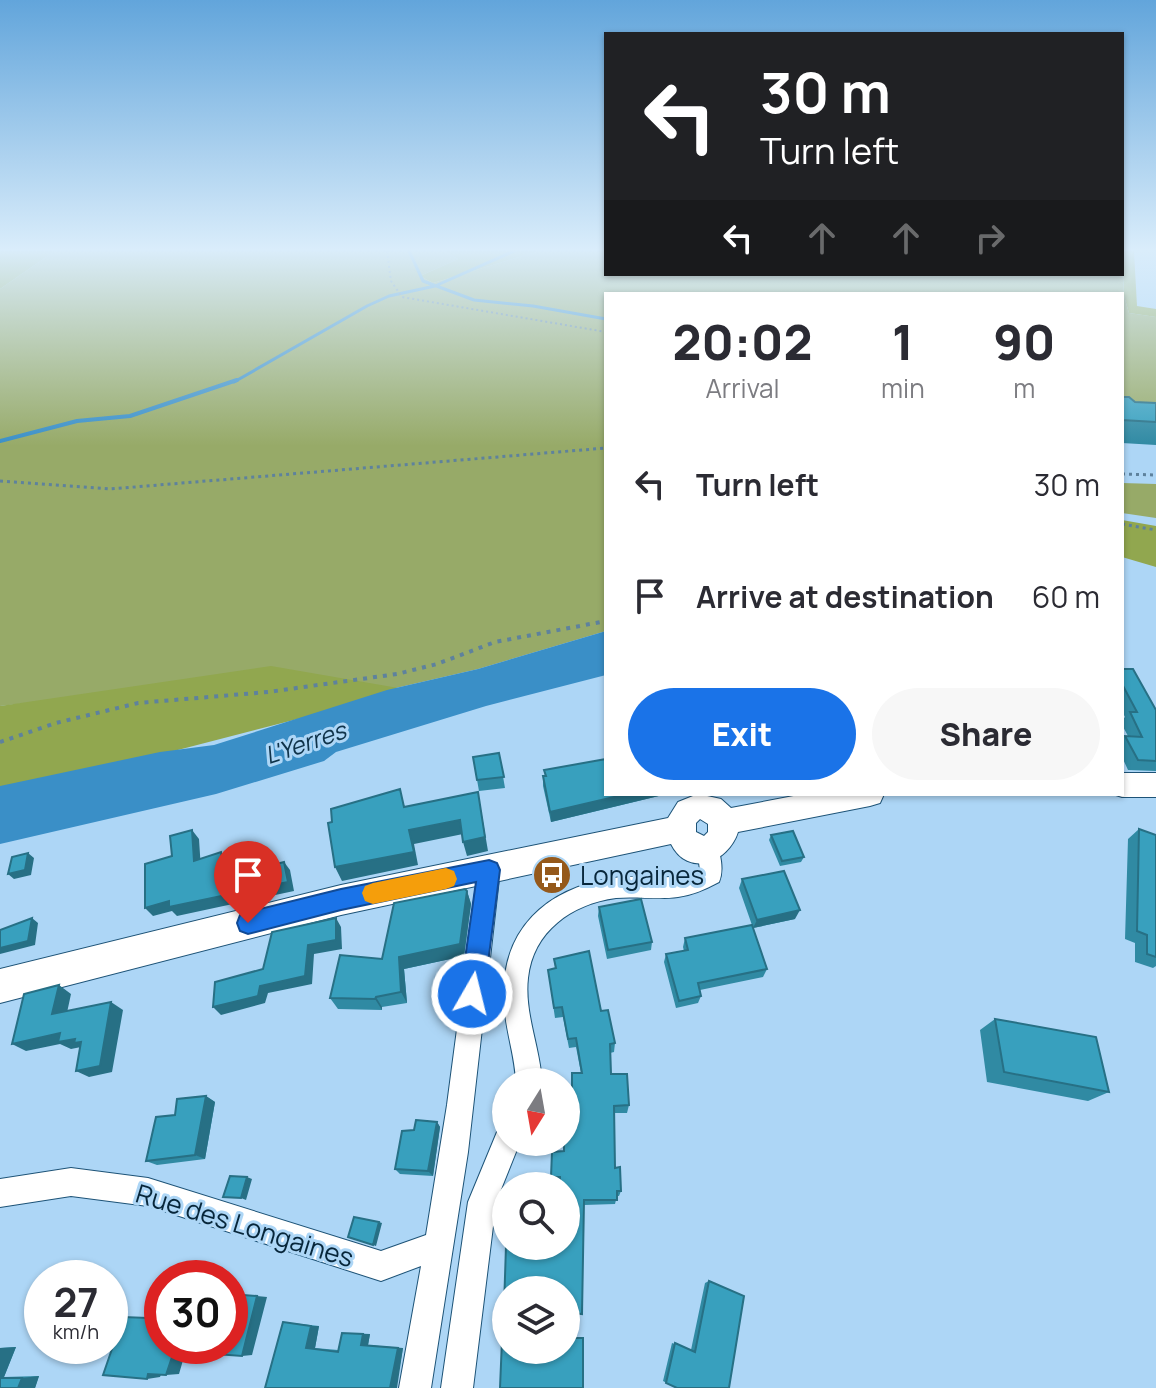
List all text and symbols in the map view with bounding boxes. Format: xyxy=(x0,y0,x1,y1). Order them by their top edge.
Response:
text: 30 m xyxy=(760,53,891,130)
icon: left xyxy=(628,64,732,168)
text: Turn left xyxy=(760,126,899,175)
icon: left xyxy=(716,216,760,260)
icon: ahead xyxy=(800,216,844,260)
icon: ahead xyxy=(884,216,928,260)
icon: right xyxy=(968,216,1012,260)
text: 20:02 xyxy=(673,309,812,374)
text: 1 xyxy=(892,309,914,374)
text: 90 xyxy=(993,309,1055,374)
text: Arrival xyxy=(705,370,780,406)
text: min xyxy=(881,370,925,406)
text: m xyxy=(1013,370,1035,406)
icon: left xyxy=(628,462,672,506)
text: Turn left xyxy=(696,464,819,505)
text: 30 m xyxy=(1034,464,1100,505)
icon: arrive xyxy=(628,574,672,618)
text: Arrive at destination xyxy=(696,576,994,617)
text: 60 m xyxy=(1032,576,1100,617)
button: Exit xyxy=(628,688,856,780)
button: Share xyxy=(872,688,1100,780)
water label: L'Yerres xyxy=(260,712,352,771)
pin xyxy=(214,841,282,923)
icon: arrive xyxy=(226,853,270,897)
bus stop icon: Longaines xyxy=(531,854,573,896)
place label: Longaines xyxy=(580,857,704,893)
position arrow xyxy=(430,952,514,1036)
north arrow xyxy=(492,1068,580,1156)
map controls xyxy=(492,1068,580,1364)
button: search xyxy=(492,1172,580,1260)
street label: Rue des Longaines xyxy=(132,1175,358,1275)
speed limit sign: 30 xyxy=(144,1260,248,1364)
text: 27 xyxy=(53,1274,99,1329)
button: layers xyxy=(492,1276,580,1364)
text: km/h xyxy=(53,1318,99,1345)

